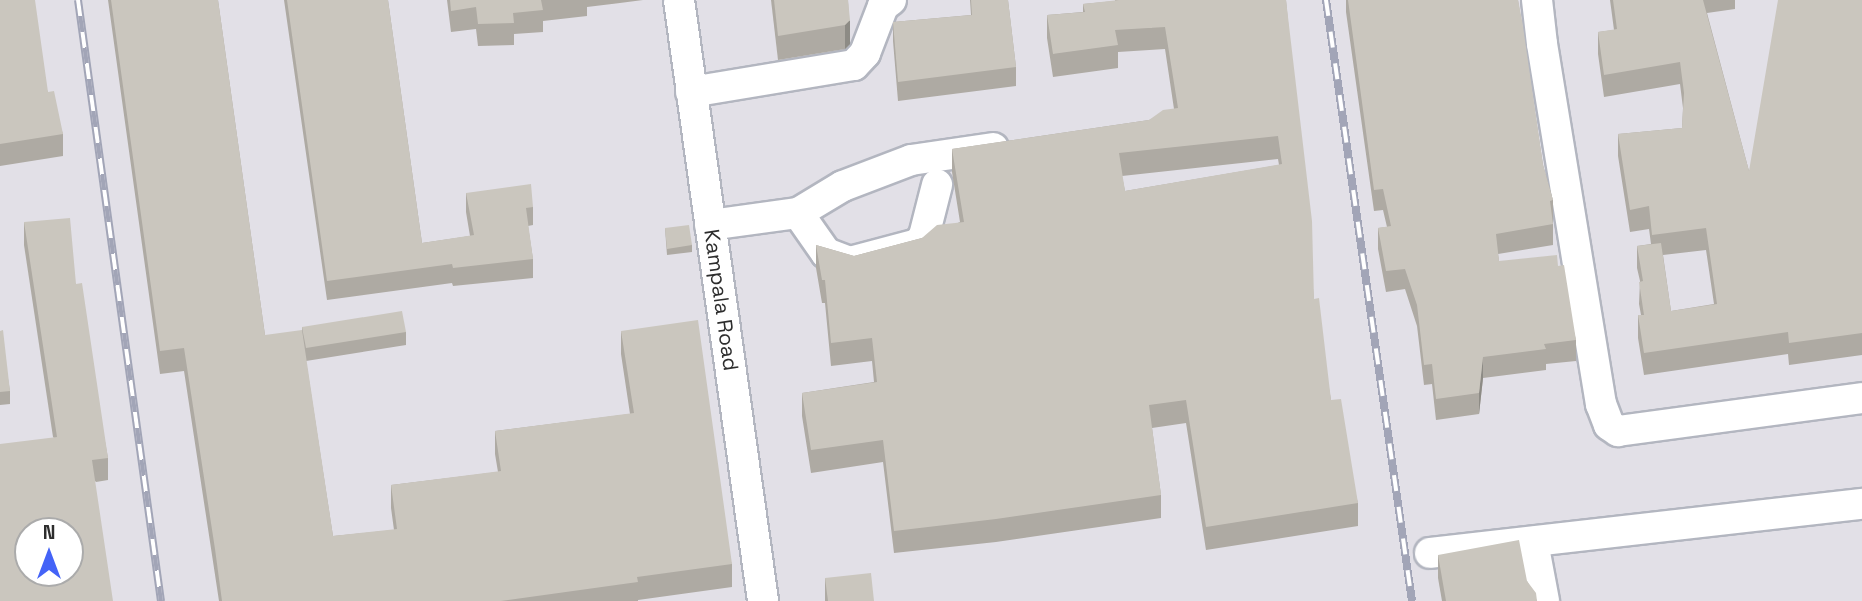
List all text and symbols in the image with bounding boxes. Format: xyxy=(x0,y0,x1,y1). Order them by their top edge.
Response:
street label: Kampala Road xyxy=(699,228,743,372)
north arrow xyxy=(14,517,84,587)
text: N xyxy=(43,520,55,545)

